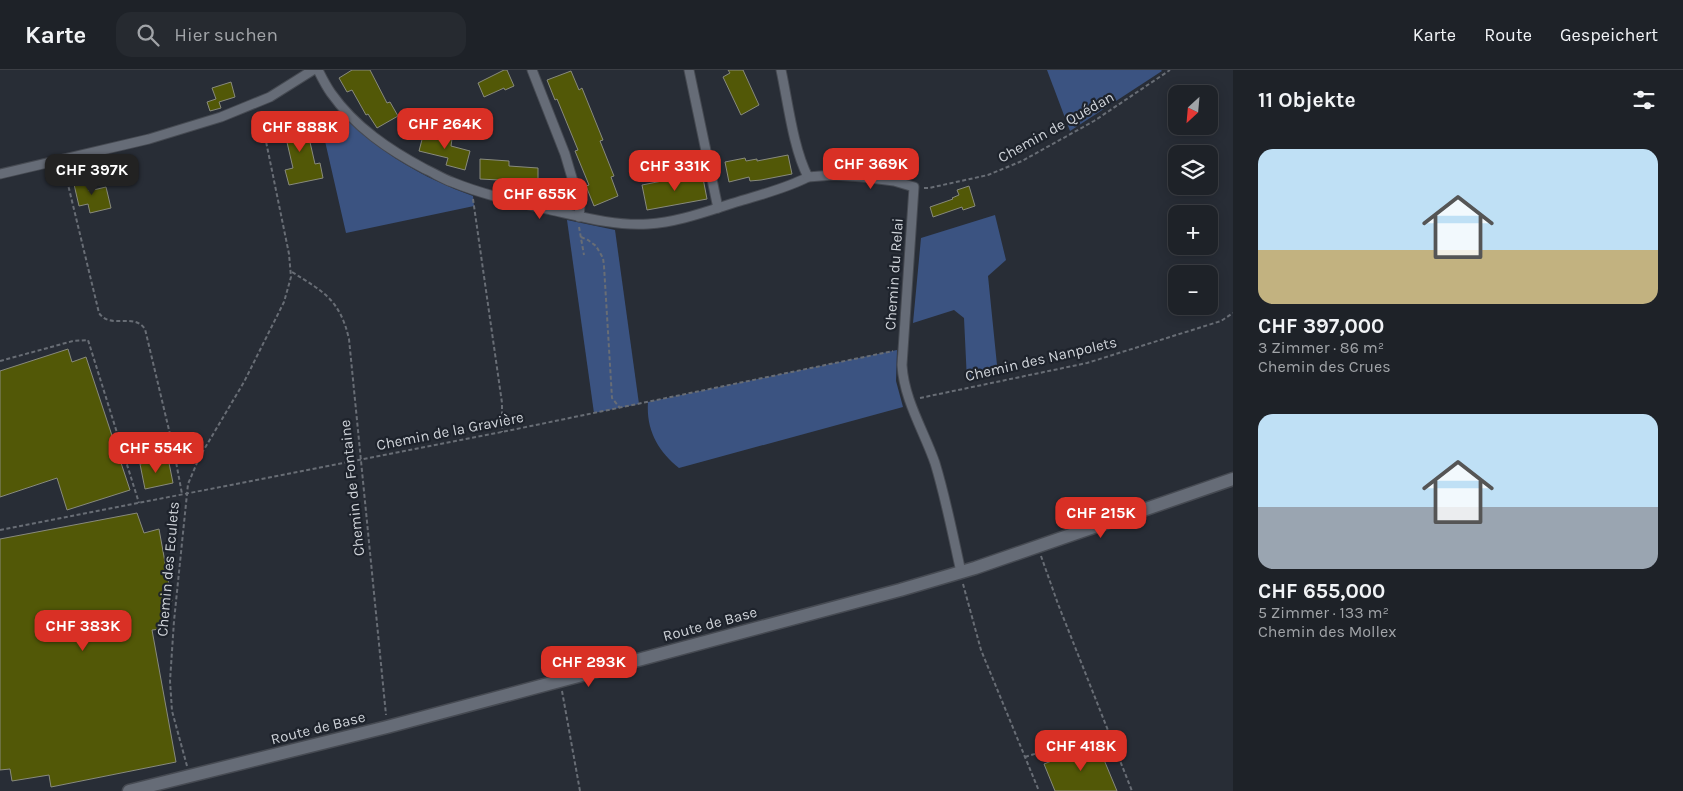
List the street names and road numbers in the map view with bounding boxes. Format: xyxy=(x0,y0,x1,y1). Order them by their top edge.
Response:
street label: Chemin de Quédan xyxy=(995,88,1117,166)
street label: Chemin du Relai xyxy=(881,217,907,331)
street label: Chemin des Nanpolets xyxy=(963,333,1119,385)
street label: Chemin de la Gravière xyxy=(375,408,525,454)
street label: Chemin de Fontaine xyxy=(336,419,368,557)
street label: Chemin des Eculets xyxy=(153,501,183,637)
street label: Route de Base xyxy=(661,603,759,645)
street label: Route de Base xyxy=(269,708,367,748)

